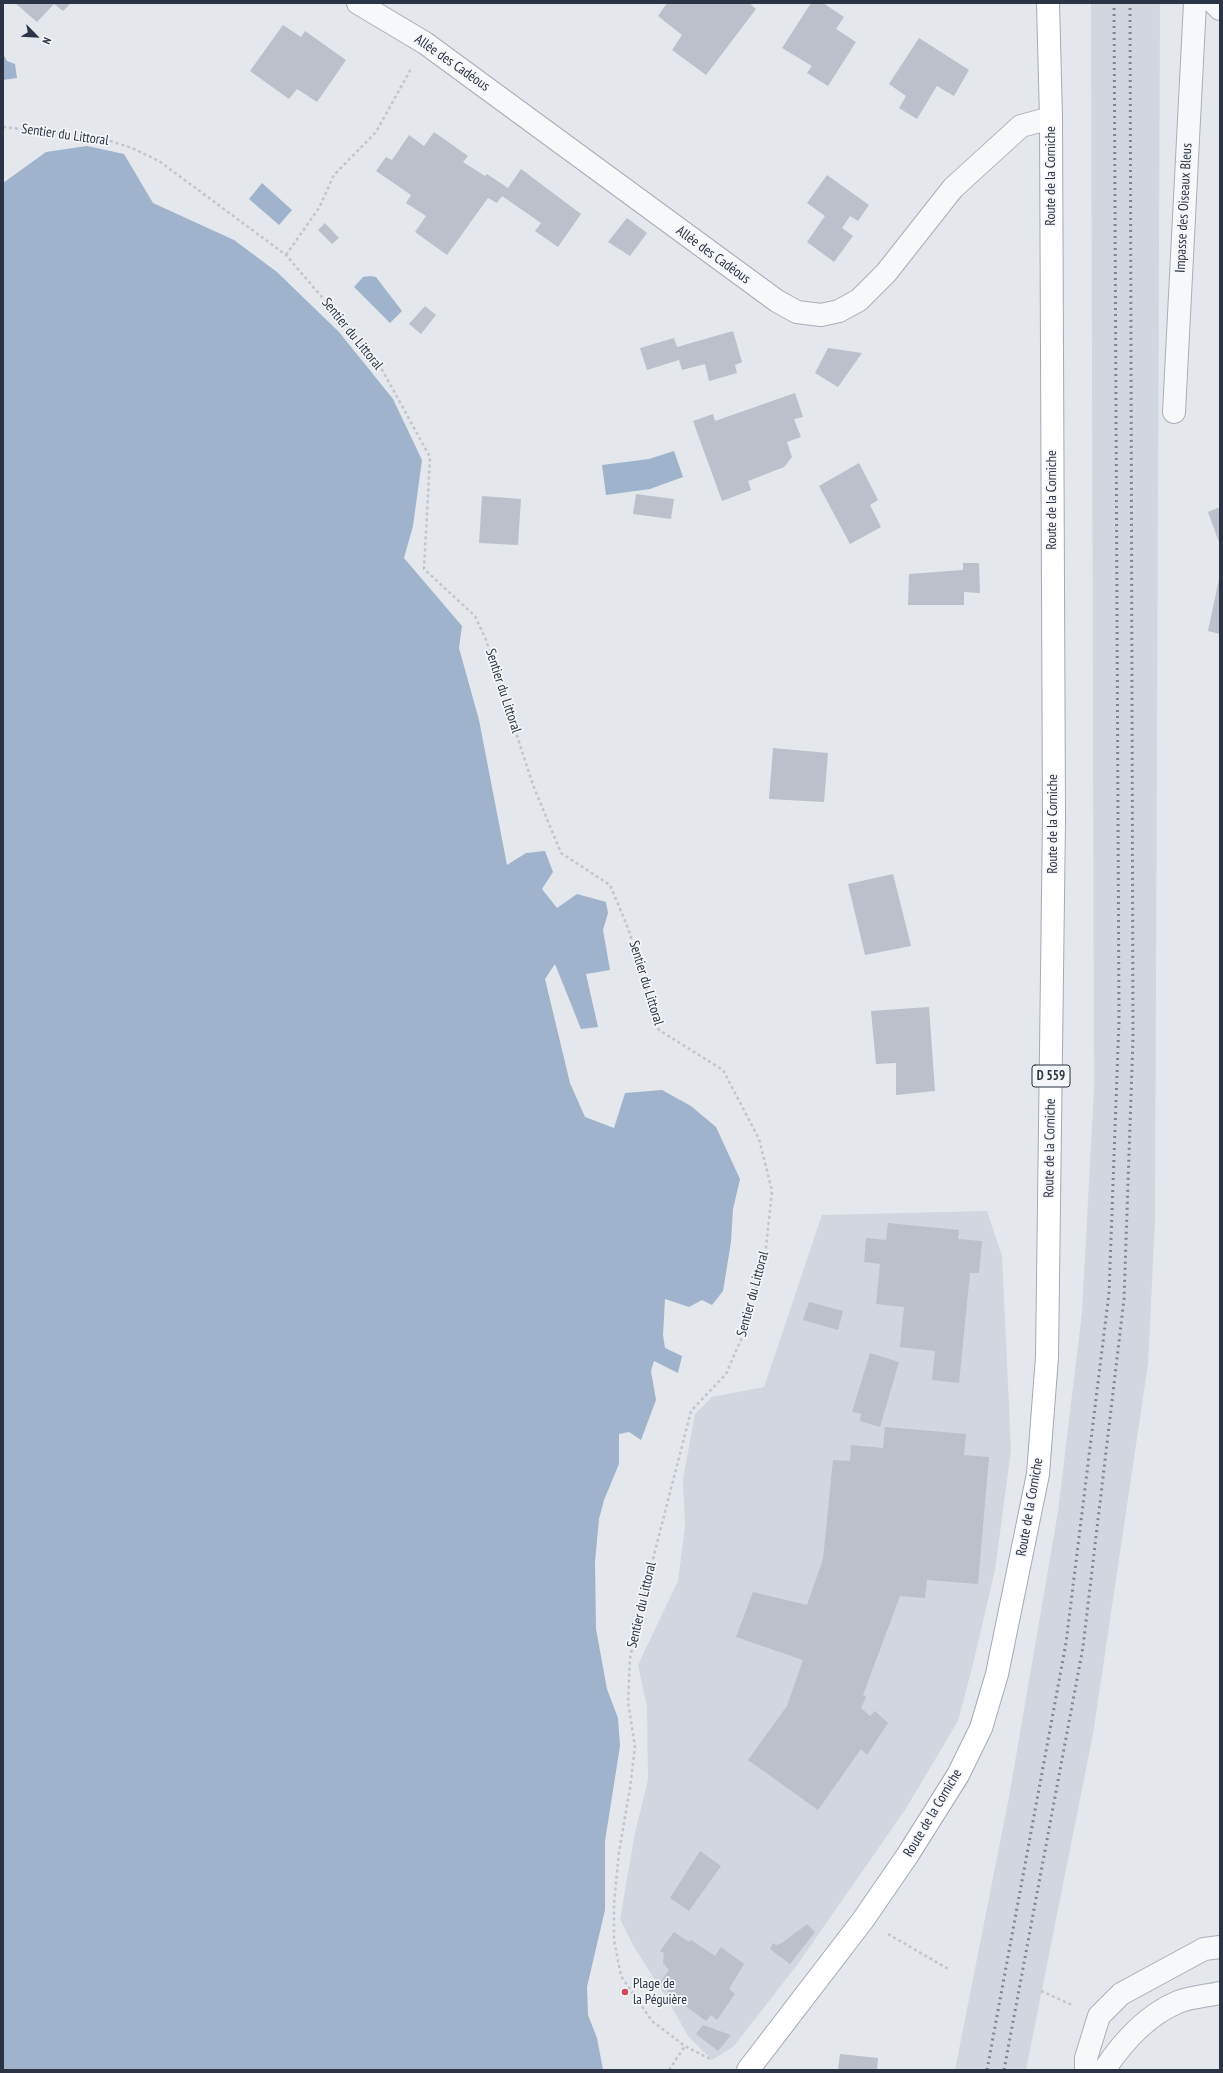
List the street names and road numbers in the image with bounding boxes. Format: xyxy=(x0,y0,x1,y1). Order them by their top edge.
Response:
street label: Allée des Cadéous xyxy=(411,31,493,95)
street label: Sentier du Littoral xyxy=(20,121,110,149)
street label: Route de la Corniche xyxy=(1043,126,1059,226)
street label: Impasse des Oiseaux Bleus xyxy=(1172,143,1196,273)
street label: Allée des Cadéous xyxy=(673,222,753,288)
street label: Sentier du Littoral xyxy=(318,295,386,373)
street label: Route de la Corniche xyxy=(1044,450,1060,550)
street label: Sentier du Littoral xyxy=(481,647,525,735)
street label: Route de la Corniche xyxy=(1045,774,1061,874)
street label: Sentier du Littoral xyxy=(625,939,667,1027)
road number: D 559 xyxy=(1032,1065,1070,1087)
street label: Route de la Corniche xyxy=(1041,1098,1059,1198)
street label: Sentier du Littoral xyxy=(734,1249,772,1339)
street label: Route de la Corniche xyxy=(1013,1457,1047,1557)
street label: Sentier du Littoral xyxy=(624,1560,660,1650)
street label: Route de la Corniche xyxy=(900,1766,966,1860)

